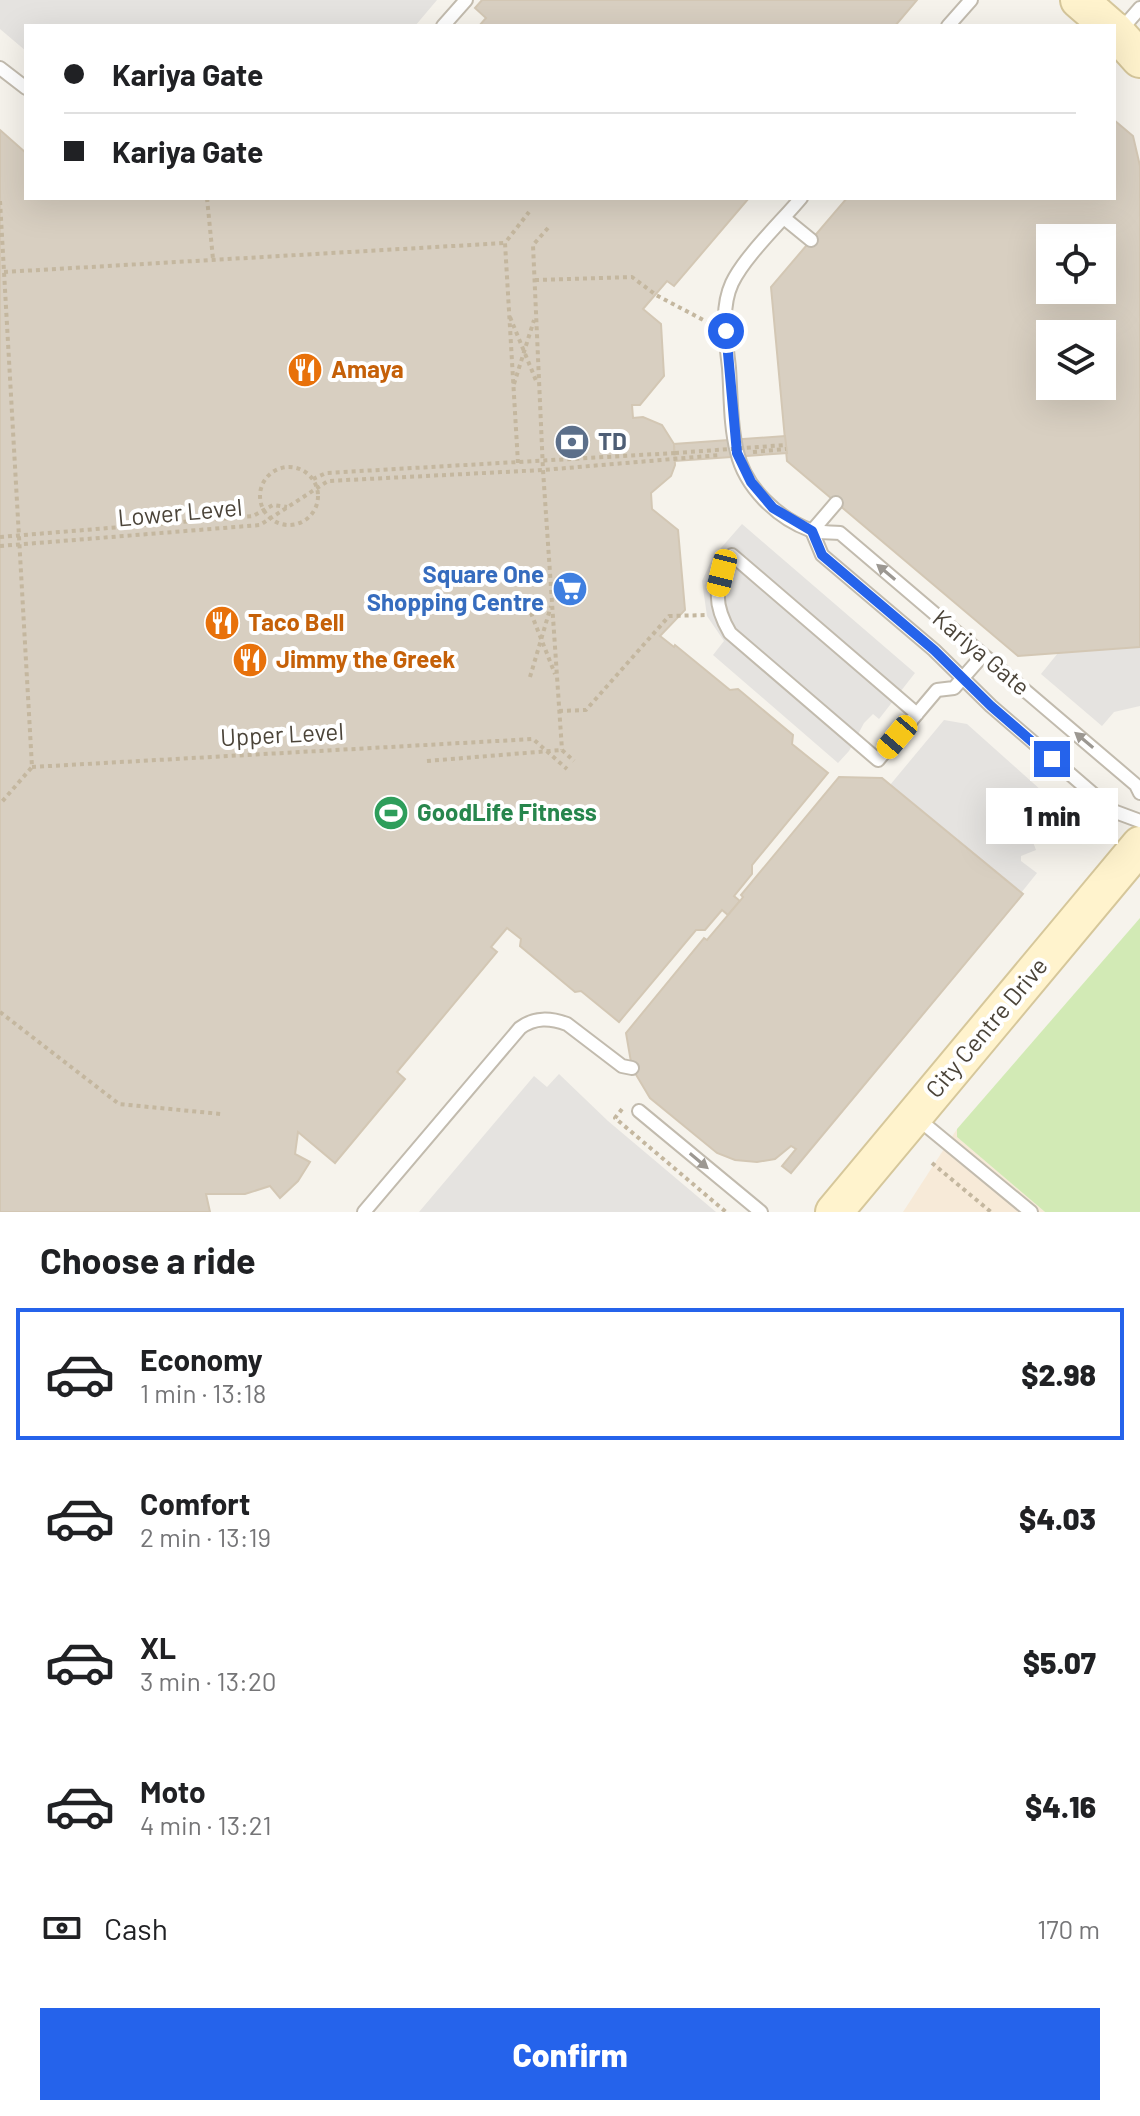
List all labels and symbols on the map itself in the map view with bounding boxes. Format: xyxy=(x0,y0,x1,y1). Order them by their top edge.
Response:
route start xyxy=(708,313,744,349)
restaurant icon: Amaya xyxy=(286,351,324,389)
place label: Amaya xyxy=(331,354,404,383)
bank icon: TD xyxy=(553,423,591,461)
place label: TD xyxy=(598,426,627,455)
street label: Lower Level xyxy=(116,492,243,531)
car xyxy=(705,547,739,599)
place label: Square One Shopping Centre xyxy=(367,559,544,616)
one-way arrow xyxy=(876,564,896,581)
supermarket icon: Square One Shopping Centre xyxy=(551,570,589,608)
street label: Kariya Gate xyxy=(928,603,1036,701)
restaurant icon: Taco Bell xyxy=(203,604,241,642)
place label: Taco Bell xyxy=(248,607,344,636)
restaurant icon: Jimmy the Greek xyxy=(231,641,269,679)
place label: Jimmy the Greek xyxy=(276,644,455,673)
car xyxy=(872,711,922,763)
street label: Upper Level xyxy=(219,716,344,751)
one-way arrow xyxy=(1074,732,1093,750)
route end xyxy=(1034,741,1070,777)
callout: 1 min xyxy=(986,787,1118,843)
sports icon: GoodLife Fitness xyxy=(372,794,410,832)
place label: GoodLife Fitness xyxy=(417,797,597,826)
street label: City Centre Drive xyxy=(919,951,1053,1103)
one-way arrow xyxy=(689,1152,709,1169)

